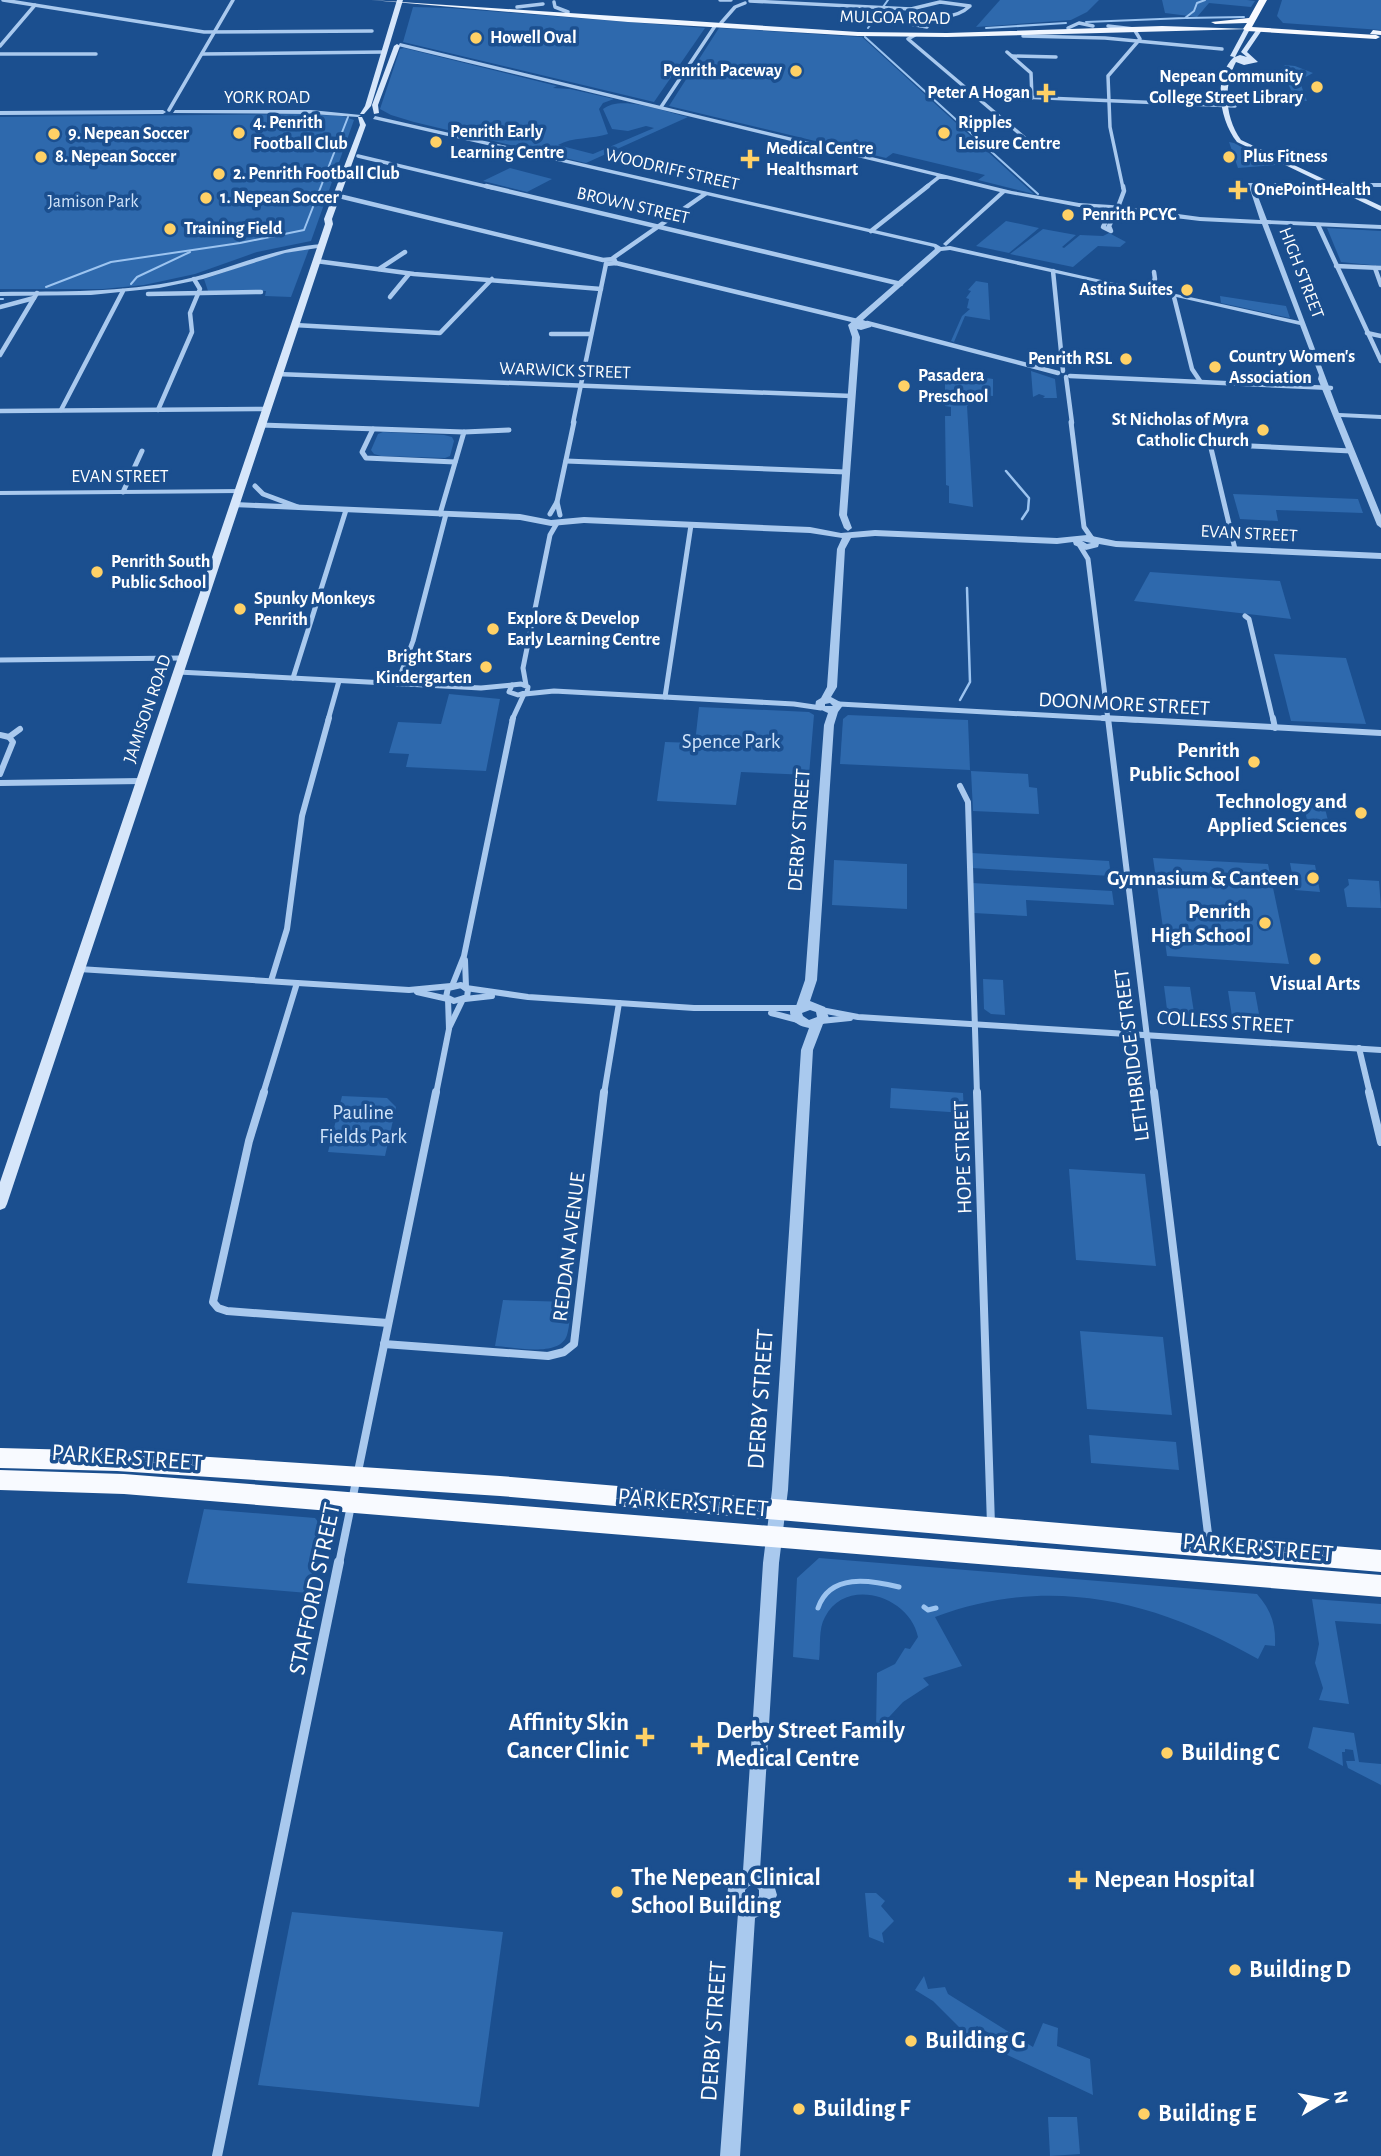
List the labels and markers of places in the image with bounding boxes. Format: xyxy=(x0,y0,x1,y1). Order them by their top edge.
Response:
place label: Howell Oval xyxy=(490,29,577,47)
marker: Howell Oval xyxy=(468,30,484,46)
place label: Penrith Paceway xyxy=(663,62,783,80)
marker: Penrith Paceway xyxy=(788,63,804,79)
place label: Nepean Community College Street Library xyxy=(1149,68,1304,107)
marker: Nepean Community College Street Library xyxy=(1309,79,1325,95)
marker: Peter A Hogan xyxy=(1036,83,1056,103)
place label: Peter A Hogan xyxy=(927,84,1030,102)
place label: 4. Penrith Football Club xyxy=(253,114,348,153)
place label: Ripples Leisure Centre xyxy=(958,114,1060,153)
place label: Penrith Early Learning Centre xyxy=(450,123,564,162)
place label: 9. Nepean Soccer xyxy=(68,125,190,143)
marker: 4. Penrith Football Club xyxy=(231,125,247,141)
marker: Ripples Leisure Centre xyxy=(936,125,952,141)
marker: 9. Nepean Soccer xyxy=(46,126,62,142)
marker: Penrith Early Learning Centre xyxy=(428,134,444,150)
place label: Medical Centre Healthsmart xyxy=(766,140,873,179)
place label: 8. Nepean Soccer xyxy=(55,148,177,166)
place label: Plus Fitness xyxy=(1243,148,1328,166)
marker: 8. Nepean Soccer xyxy=(33,149,49,165)
marker: Medical Centre Healthsmart xyxy=(740,149,760,169)
marker: Plus Fitness xyxy=(1221,149,1237,165)
place label: 2. Penrith Football Club xyxy=(233,165,400,183)
marker: 2. Penrith Football Club xyxy=(211,166,227,182)
marker: OnePointHealth xyxy=(1228,180,1248,200)
place label: OnePointHealth xyxy=(1254,181,1371,199)
place label: 1. Nepean Soccer xyxy=(220,189,339,207)
marker: 1. Nepean Soccer xyxy=(198,190,214,206)
place label: Penrith PCYC xyxy=(1082,206,1177,224)
marker: Penrith PCYC xyxy=(1060,207,1076,223)
place label: Training Field xyxy=(184,220,283,238)
marker: Training Field xyxy=(162,221,178,237)
place label: Astina Suites xyxy=(1079,281,1173,299)
marker: Astina Suites xyxy=(1179,282,1195,298)
place label: Country Women's Association xyxy=(1229,348,1355,387)
place label: Penrith RSL xyxy=(1028,350,1112,368)
marker: Penrith RSL xyxy=(1118,351,1134,367)
marker: Country Women's Association xyxy=(1207,359,1223,375)
place label: Pasadera Preschool xyxy=(918,367,988,406)
marker: Pasadera Preschool xyxy=(896,378,912,394)
place label: St Nicholas of Myra Catholic Church xyxy=(1112,411,1249,450)
marker: St Nicholas of Myra Catholic Church xyxy=(1255,422,1271,438)
place label: Penrith South Public School xyxy=(111,553,210,592)
marker: Penrith South Public School xyxy=(89,564,105,580)
place label: Spunky Monkeys Penrith xyxy=(254,590,375,629)
marker: Spunky Monkeys Penrith xyxy=(232,601,248,617)
place label: Explore & Develop Early Learning Centre xyxy=(507,610,660,649)
marker: Explore & Develop Early Learning Centre xyxy=(485,621,501,637)
place label: Bright Stars Kindergarten xyxy=(375,648,472,687)
marker: Bright Stars Kindergarten xyxy=(478,659,494,675)
place label: Penrith Public School xyxy=(1129,740,1240,785)
marker: Penrith Public School xyxy=(1246,754,1262,770)
place label: Technology and Applied Sciences xyxy=(1207,791,1347,836)
marker: Technology and Applied Sciences xyxy=(1353,805,1369,821)
place label: Gymnasium & Canteen xyxy=(1107,868,1299,889)
marker: Gymnasium & Canteen xyxy=(1305,870,1321,886)
place label: Penrith High School xyxy=(1150,901,1251,946)
marker: Penrith High School xyxy=(1257,915,1273,931)
marker: Visual Arts xyxy=(1307,951,1323,967)
place label: Visual Arts xyxy=(1270,973,1360,994)
place label: Affinity Skin Cancer Clinic xyxy=(507,1711,629,1763)
place label: Derby Street Family Medical Centre xyxy=(716,1719,905,1771)
marker: Affinity Skin Cancer Clinic xyxy=(635,1727,655,1747)
marker: Derby Street Family Medical Centre xyxy=(690,1735,710,1755)
place label: Building C xyxy=(1181,1741,1280,1765)
marker: Building C xyxy=(1159,1745,1175,1761)
place label: The Nepean Clinical School Building xyxy=(631,1866,821,1918)
place label: Nepean Hospital xyxy=(1094,1868,1255,1892)
marker: Nepean Hospital xyxy=(1068,1870,1088,1890)
marker: The Nepean Clinical School Building xyxy=(609,1884,625,1900)
place label: Building D xyxy=(1249,1958,1351,1982)
marker: Building D xyxy=(1227,1962,1243,1978)
place label: Building G xyxy=(925,2029,1026,2053)
marker: Building G xyxy=(903,2033,919,2049)
place label: Building F xyxy=(813,2097,911,2121)
marker: Building F xyxy=(791,2101,807,2117)
place label: Building E xyxy=(1158,2102,1256,2126)
marker: Building E xyxy=(1136,2106,1152,2122)

